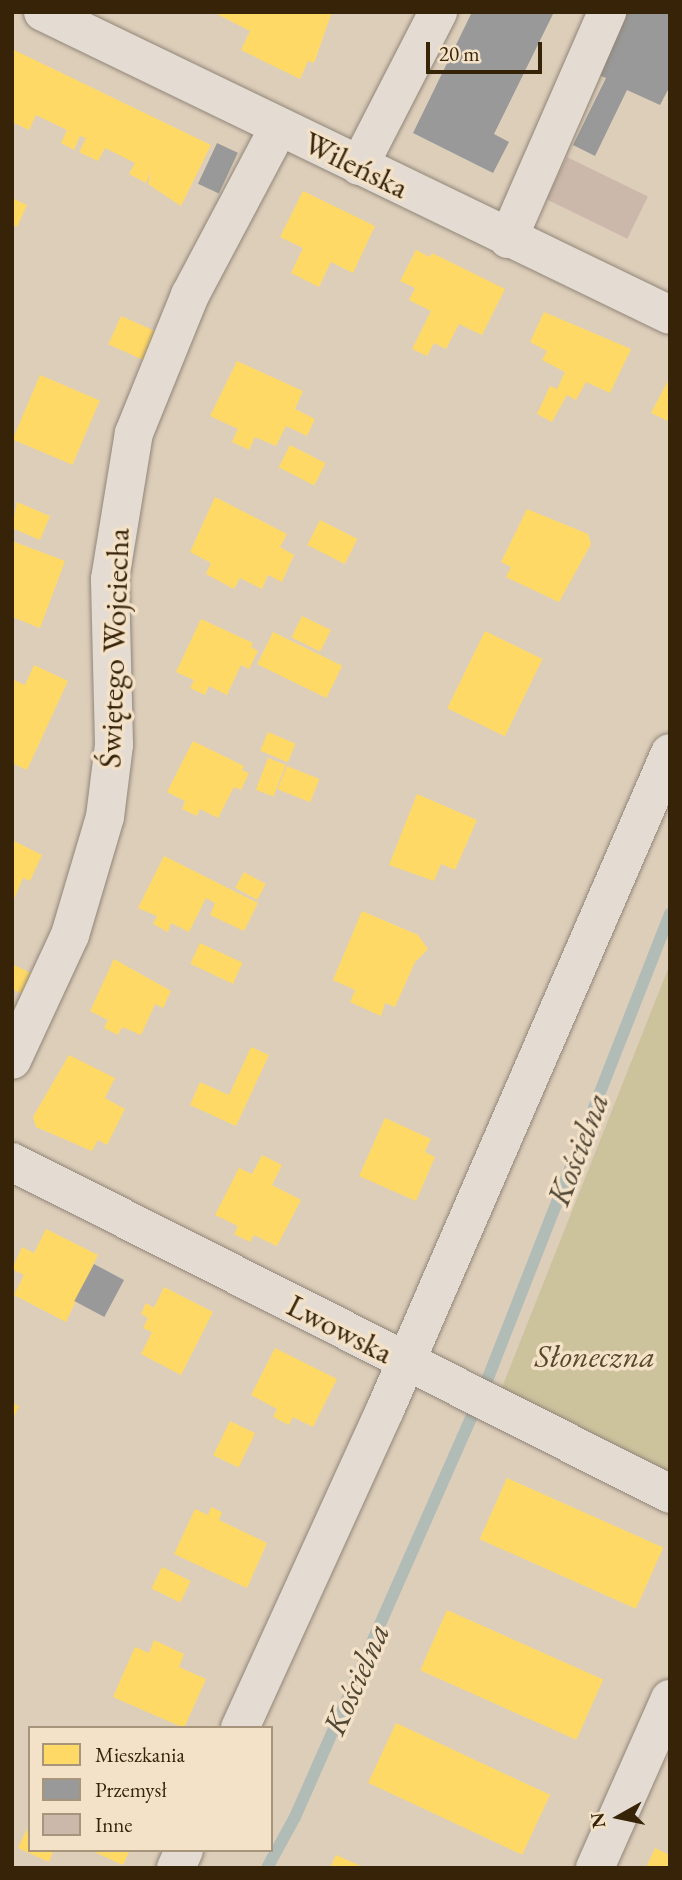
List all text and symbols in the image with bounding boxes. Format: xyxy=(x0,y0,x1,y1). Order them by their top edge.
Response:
scale bar xyxy=(430,28,546,72)
text: 20 m xyxy=(439,40,480,67)
street label: Wileńska xyxy=(297,123,415,207)
street label: Świętego Wojciecha xyxy=(91,527,137,769)
water label: Kościelna xyxy=(538,1087,618,1211)
street label: Lwowska xyxy=(281,1286,399,1372)
park label: Słoneczna xyxy=(535,1337,655,1375)
water label: Kościelna xyxy=(314,1617,398,1741)
legend xyxy=(28,1726,273,1852)
text: Mieszkania xyxy=(95,1741,185,1768)
text: Przemysł xyxy=(95,1776,167,1803)
north arrow xyxy=(584,1782,654,1852)
text: Inne xyxy=(95,1811,133,1838)
text: N xyxy=(584,1811,611,1830)

